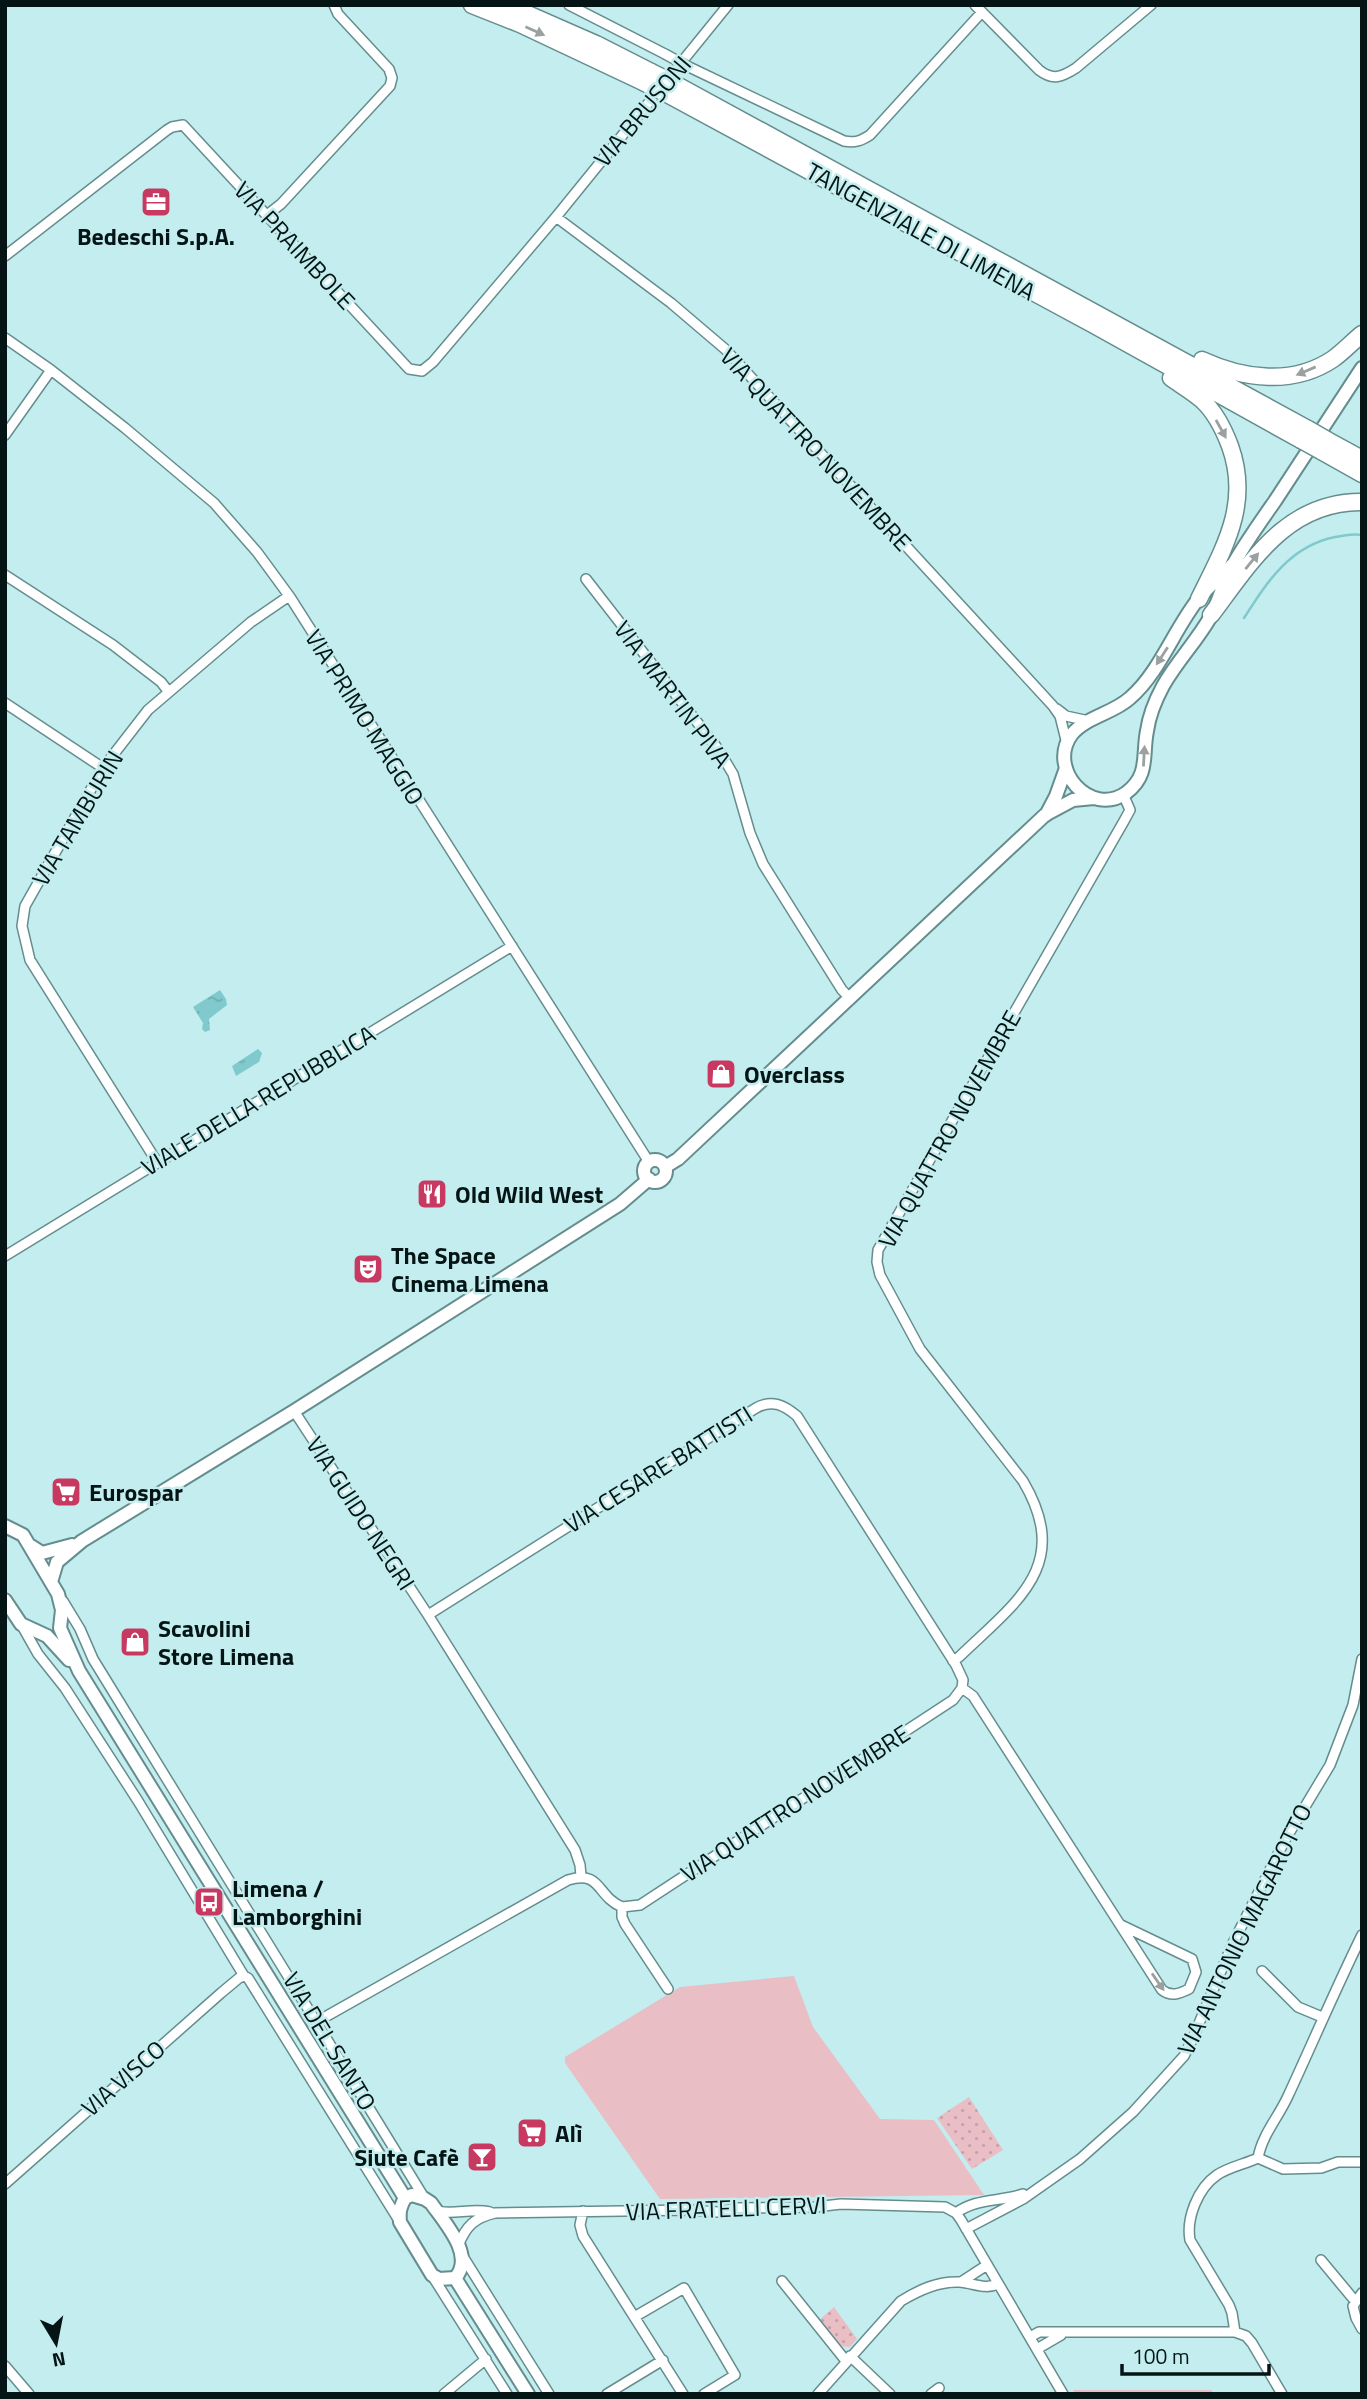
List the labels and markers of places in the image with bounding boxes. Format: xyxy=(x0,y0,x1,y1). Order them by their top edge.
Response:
office icon: Bedeschi S.p.A. xyxy=(139,185,173,219)
place label: Bedeschi S.p.A. xyxy=(77,218,235,254)
place label: Overclass xyxy=(744,1056,845,1092)
shop icon: Overclass xyxy=(704,1057,738,1091)
place label: Old Wild West xyxy=(455,1176,603,1212)
restaurant icon: Old Wild West xyxy=(415,1177,449,1211)
place label: The Space Cinema Limena xyxy=(391,1237,549,1301)
theatre icon: The Space Cinema Limena xyxy=(351,1252,385,1286)
place label: Eurospar xyxy=(89,1474,183,1510)
supermarket icon: Eurospar xyxy=(49,1475,83,1509)
place label: Scavolini Store Limena xyxy=(158,1610,294,1674)
shop icon: Scavolini Store Limena xyxy=(118,1625,152,1659)
place label: Limena / Lamborghini xyxy=(232,1870,362,1934)
bus stop icon: Limena / Lamborghini xyxy=(192,1885,226,1919)
place label: Alì xyxy=(555,2115,582,2151)
supermarket icon: Alì xyxy=(515,2116,549,2150)
place label: Siute Cafè xyxy=(354,2139,459,2175)
bar icon: Siute Cafè xyxy=(465,2140,499,2174)

